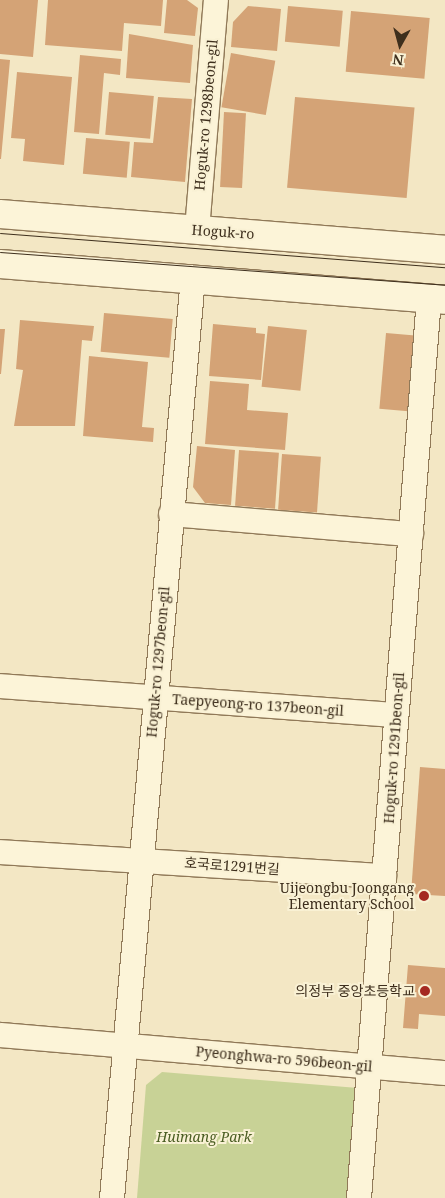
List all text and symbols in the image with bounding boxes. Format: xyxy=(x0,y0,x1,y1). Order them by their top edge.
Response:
north arrow xyxy=(375,20,425,70)
street label: Hoguk-ro 1298beon-gil xyxy=(191,39,221,191)
text: N xyxy=(391,50,405,70)
street label: Hoguk-ro xyxy=(191,221,255,243)
street label: Hoguk-ro 1297beon-gil xyxy=(143,586,173,738)
street label: Hoguk-ro 1291beon-gil xyxy=(380,672,408,824)
street label: Taepyeong-ro 137beon-gil xyxy=(172,691,344,719)
street label: 호국로1291번길 xyxy=(184,854,280,878)
place label: Uijeongbu Joongang Elementary School xyxy=(280,880,414,912)
marker: Uijeongbu Joongang Elementary School xyxy=(418,890,430,902)
place label: 의정부 중앙초등학교 xyxy=(295,983,415,999)
marker: 의정부 중앙초등학교 xyxy=(419,985,431,997)
street label: Pyeonghwa-ro 596beon-gil xyxy=(195,1043,373,1075)
park label: Huimang Park xyxy=(156,1129,252,1145)

